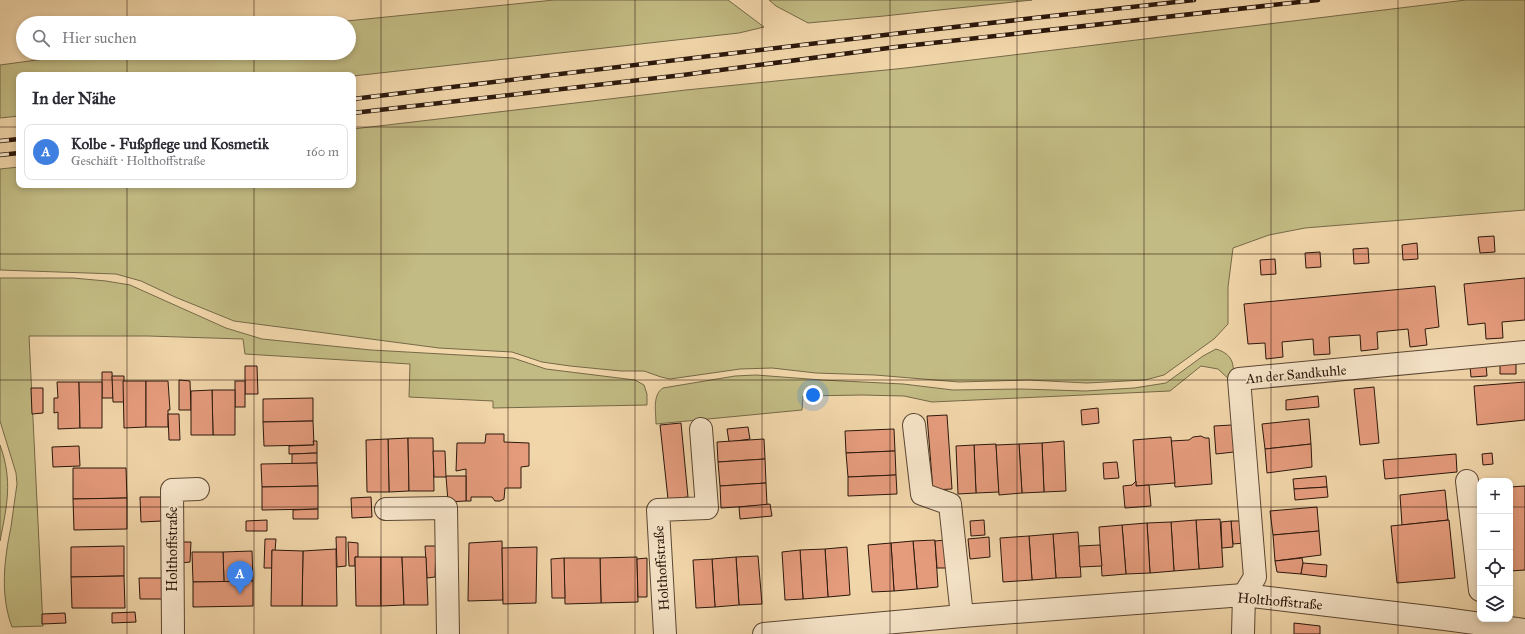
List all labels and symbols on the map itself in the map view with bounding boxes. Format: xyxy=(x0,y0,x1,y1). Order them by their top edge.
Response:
street label: An der Sandkuhle xyxy=(1244,362,1347,387)
your location xyxy=(803,385,823,405)
street label: Holthoffstraße xyxy=(164,506,181,592)
street label: Holthoffstraße xyxy=(650,525,673,611)
pin: A xyxy=(227,561,253,594)
street label: Holthoffstraße xyxy=(1237,589,1323,614)

